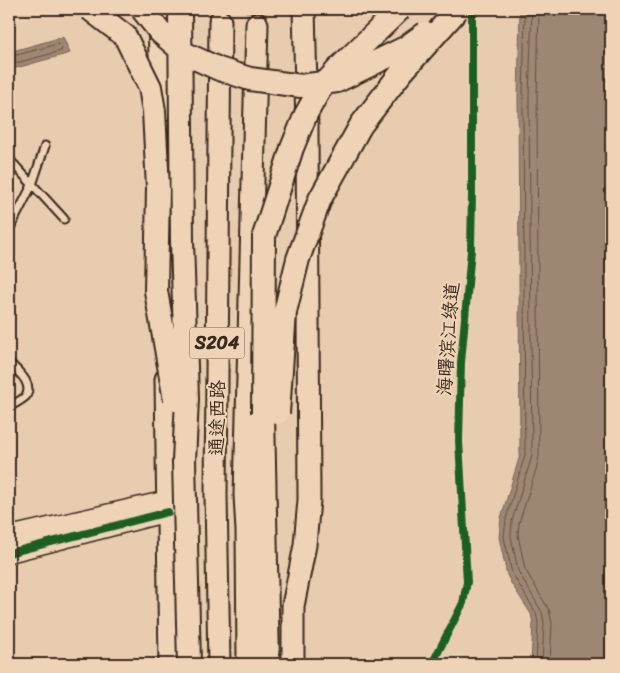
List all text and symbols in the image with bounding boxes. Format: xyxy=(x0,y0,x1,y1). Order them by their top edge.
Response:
street label: 海曙滨江绿道 xyxy=(428,281,468,397)
road number: S204 xyxy=(190,328,244,358)
street label: 通途西路 xyxy=(200,380,234,456)

